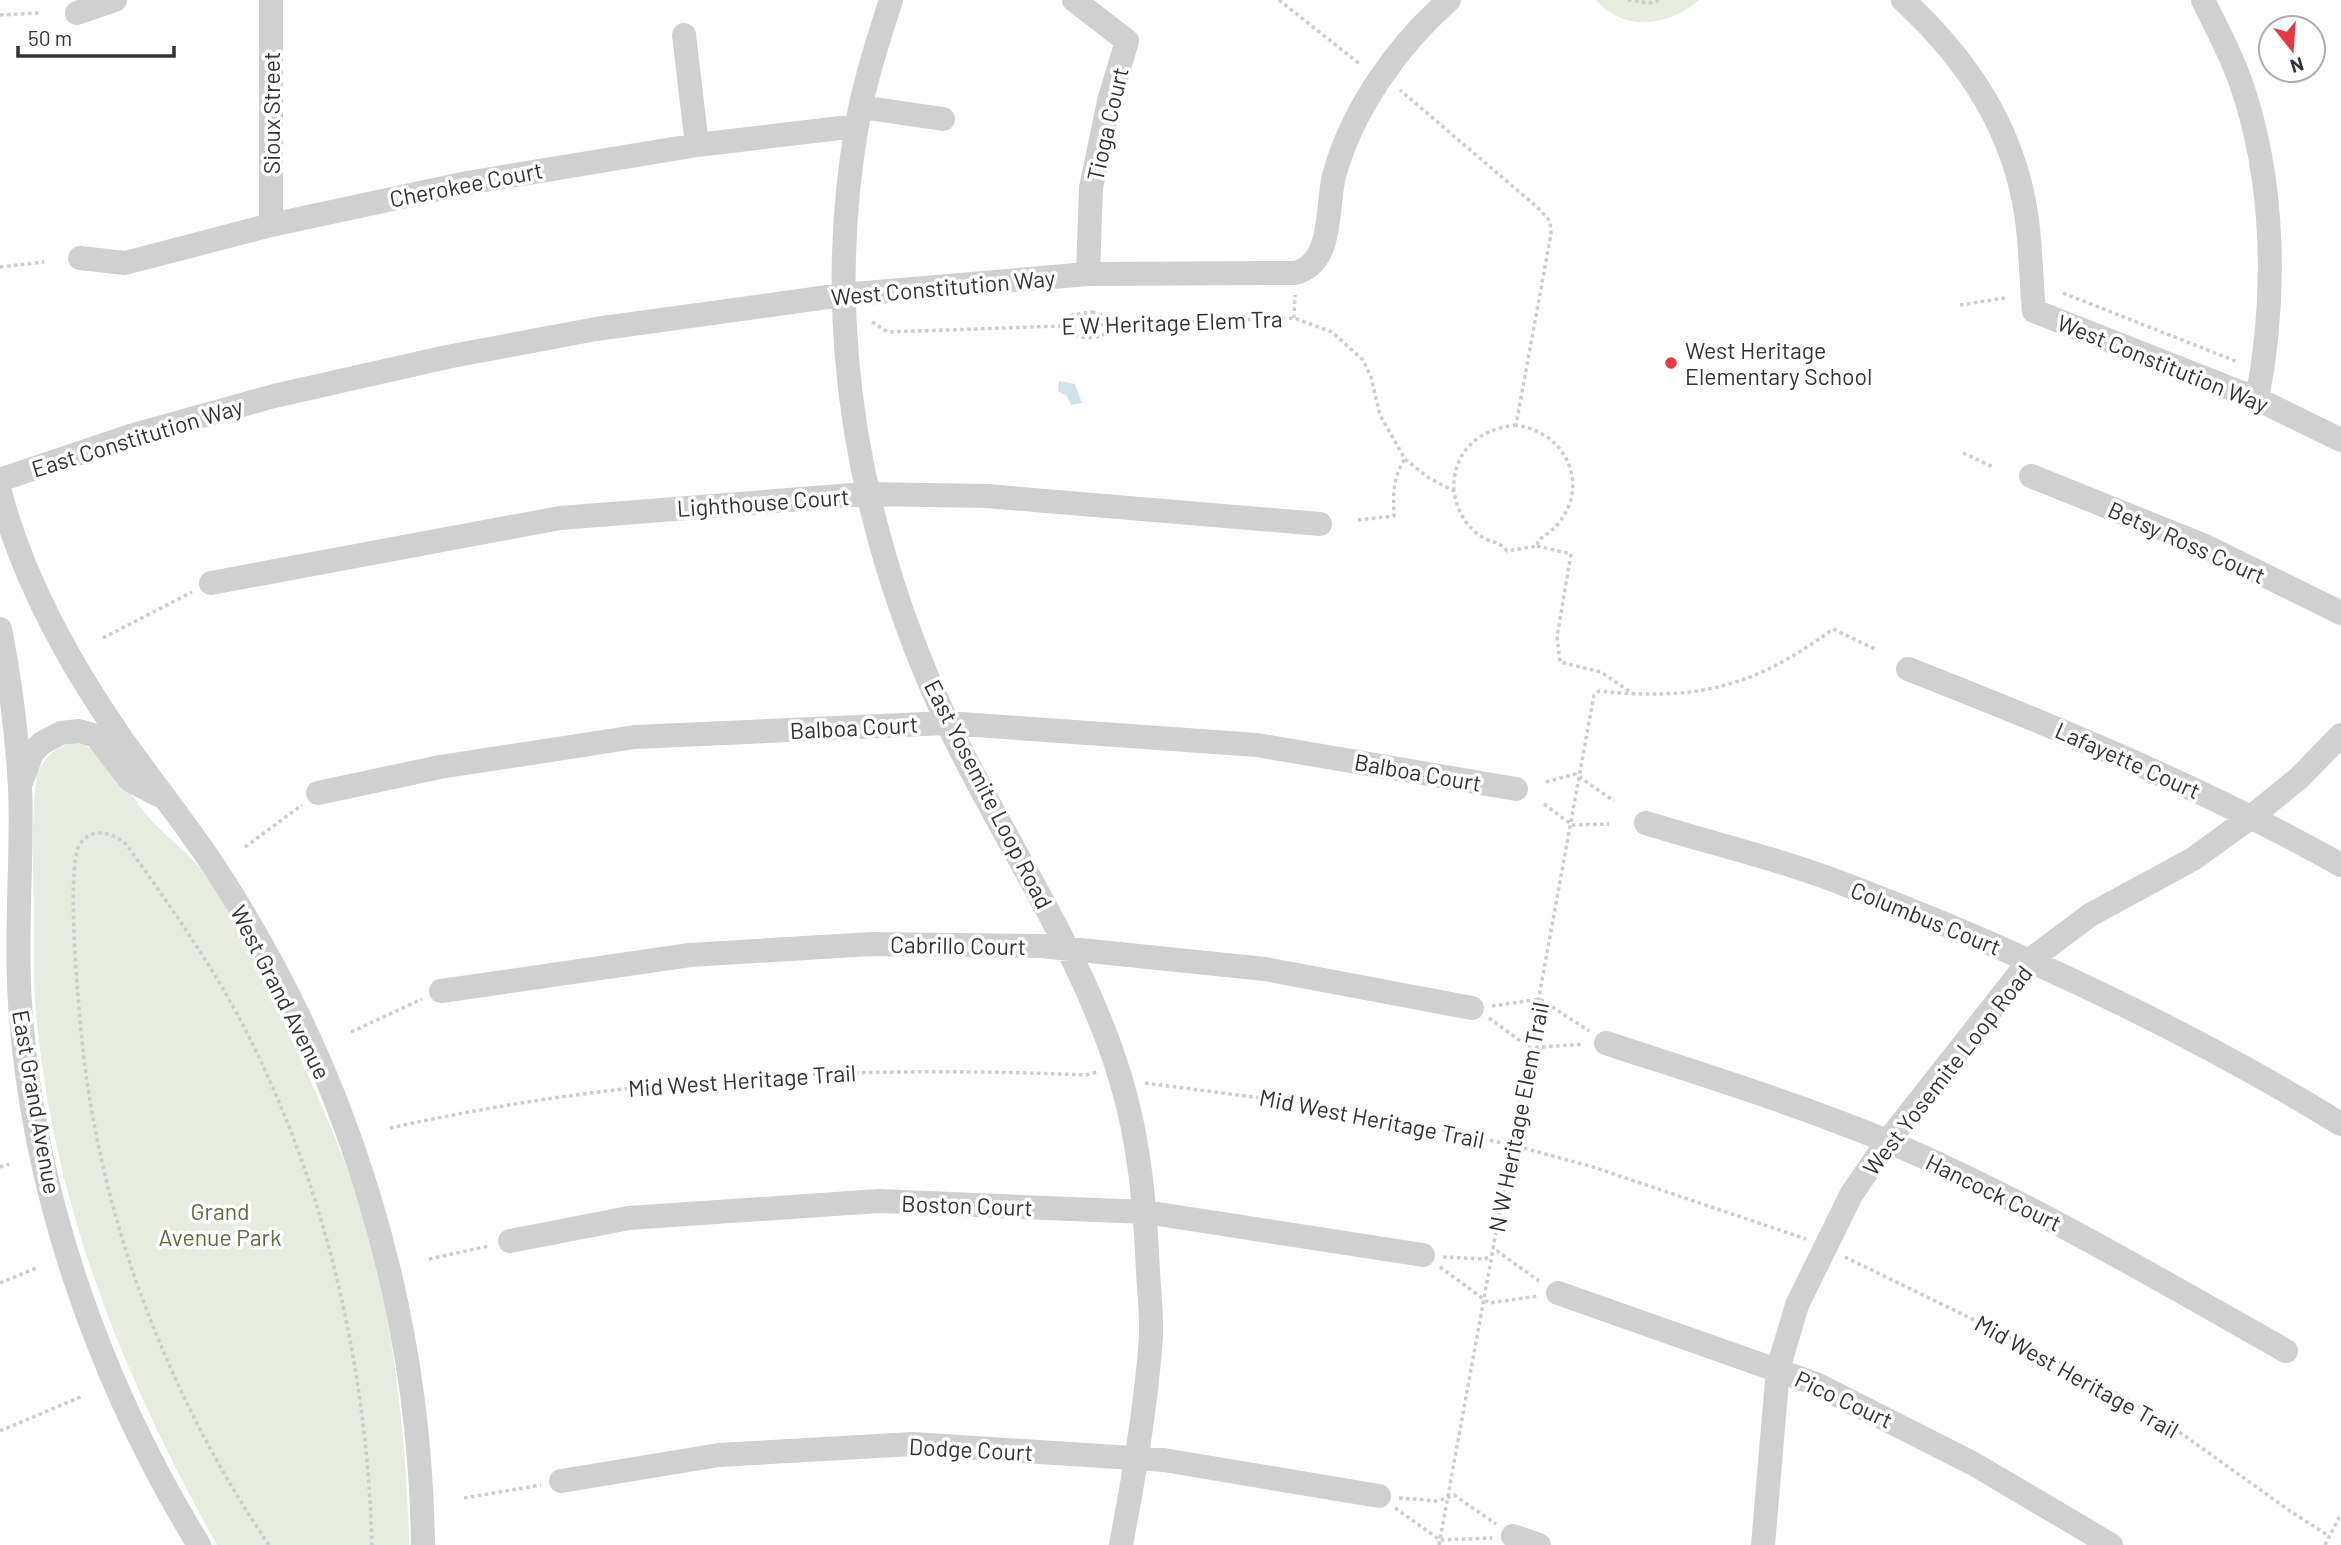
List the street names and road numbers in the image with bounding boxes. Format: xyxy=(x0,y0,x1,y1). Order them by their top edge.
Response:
street label: Sioux Street xyxy=(257,52,285,174)
street label: Tioga Court xyxy=(1080,64,1134,184)
street label: Cherokee Court xyxy=(387,155,545,213)
street label: West Constitution Way xyxy=(830,263,1057,311)
street label: E W Heritage Elem Tra xyxy=(1061,304,1283,340)
street label: West Constitution Way xyxy=(2053,308,2273,418)
street label: East Constitution Way xyxy=(28,391,246,482)
street label: Lighthouse Court xyxy=(676,482,850,522)
street label: Betsy Ross Court xyxy=(2104,495,2270,589)
street label: East Yosemite Loop Road xyxy=(919,675,1059,913)
street label: Balboa Court xyxy=(789,710,919,744)
street label: Lafayette Court xyxy=(2051,716,2205,804)
street label: Balboa Court xyxy=(1352,747,1484,797)
street label: Columbus Court xyxy=(1847,875,2005,961)
street label: West Grand Avenue xyxy=(225,900,337,1084)
street label: Cabrillo Court xyxy=(890,930,1026,960)
street label: West Yosemite Loop Road xyxy=(1856,959,2038,1181)
street label: N W Heritage Elem Trail xyxy=(1482,999,1554,1235)
street label: East Grand Avenue xyxy=(7,1008,67,1196)
street label: Mid West Heritage Trail xyxy=(627,1058,857,1102)
street label: Mid West Heritage Trail xyxy=(1257,1082,1487,1154)
street label: Hancock Court xyxy=(1922,1147,2066,1237)
street label: Boston Court xyxy=(901,1189,1033,1221)
street label: Mid West Heritage Trail xyxy=(1970,1308,2184,1444)
street label: Pico Court xyxy=(1791,1364,1897,1434)
street label: Dodge Court xyxy=(908,1432,1034,1466)

